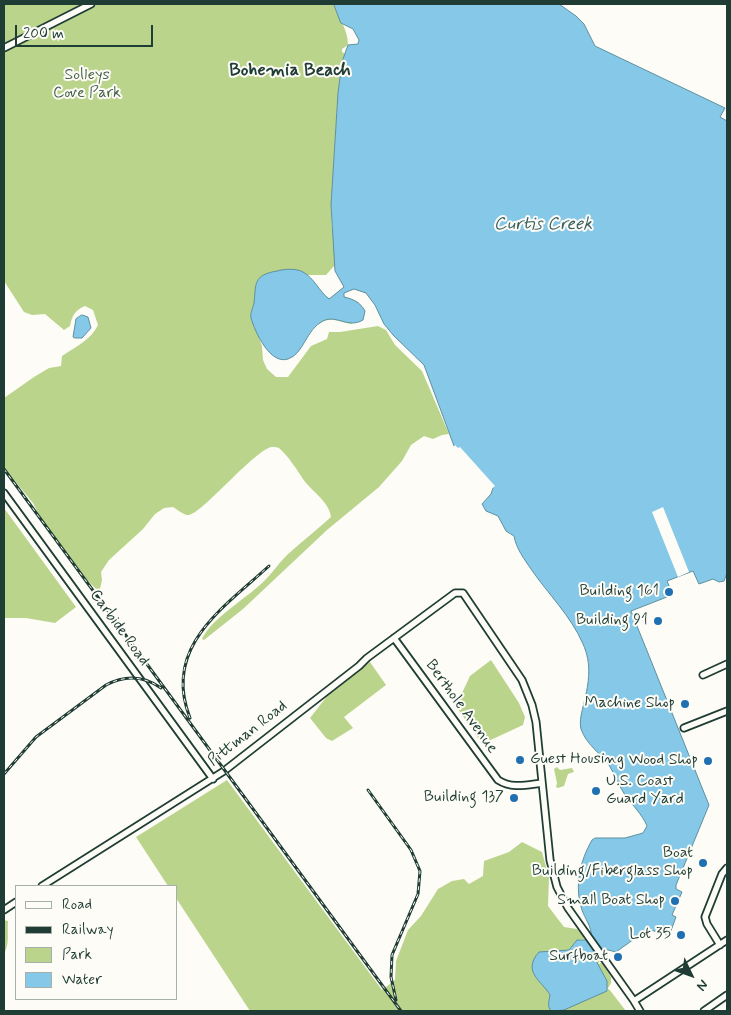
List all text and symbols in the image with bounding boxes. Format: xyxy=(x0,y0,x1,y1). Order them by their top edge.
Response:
scale bar xyxy=(18,15,155,47)
text: 200 m xyxy=(23,24,64,44)
district label: Bohemia Beach xyxy=(229,60,351,82)
park label: Solleys Cove Park xyxy=(53,66,121,104)
water label: Curtis Creek xyxy=(494,214,592,236)
place label: Building 161 xyxy=(579,582,659,602)
street label: Carbide Road xyxy=(85,586,153,670)
marker: Building 161 xyxy=(663,586,675,598)
place label: Building 91 xyxy=(576,611,648,631)
marker: Building 91 xyxy=(652,615,664,627)
street label: Berthole Avenue xyxy=(421,656,501,758)
place label: Machine Shop xyxy=(584,694,675,714)
street label: Pittman Road xyxy=(205,697,291,771)
marker: Machine Shop xyxy=(679,698,691,710)
place label: Guest Housing xyxy=(530,750,624,770)
place label: Wood Shop xyxy=(629,751,698,771)
marker: Guest Housing xyxy=(514,754,526,766)
marker: Wood Shop xyxy=(702,755,714,767)
place label: U.S. Coast Guard Yard xyxy=(606,772,684,810)
marker: U.S. Coast Guard Yard xyxy=(590,785,602,797)
place label: Building 137 xyxy=(424,788,504,808)
marker: Building 137 xyxy=(508,792,520,804)
place label: Boat Building/Fiberglass Shop xyxy=(532,844,693,882)
marker: Boat Building/Fiberglass Shop xyxy=(697,857,709,869)
legend xyxy=(15,885,178,1000)
place label: Small Boat Shop xyxy=(557,891,665,911)
text: Road xyxy=(62,895,92,915)
marker: Small Boat Shop xyxy=(669,895,681,907)
text: Railway xyxy=(62,920,114,940)
place label: Lot 35 xyxy=(629,925,671,945)
marker: Lot 35 xyxy=(675,929,687,941)
text: Park xyxy=(62,945,92,965)
place label: Surfboat xyxy=(549,947,608,967)
north arrow xyxy=(666,950,716,1000)
marker: Surfboat xyxy=(612,951,624,963)
text: Water xyxy=(62,970,102,990)
text: N xyxy=(692,976,712,995)

